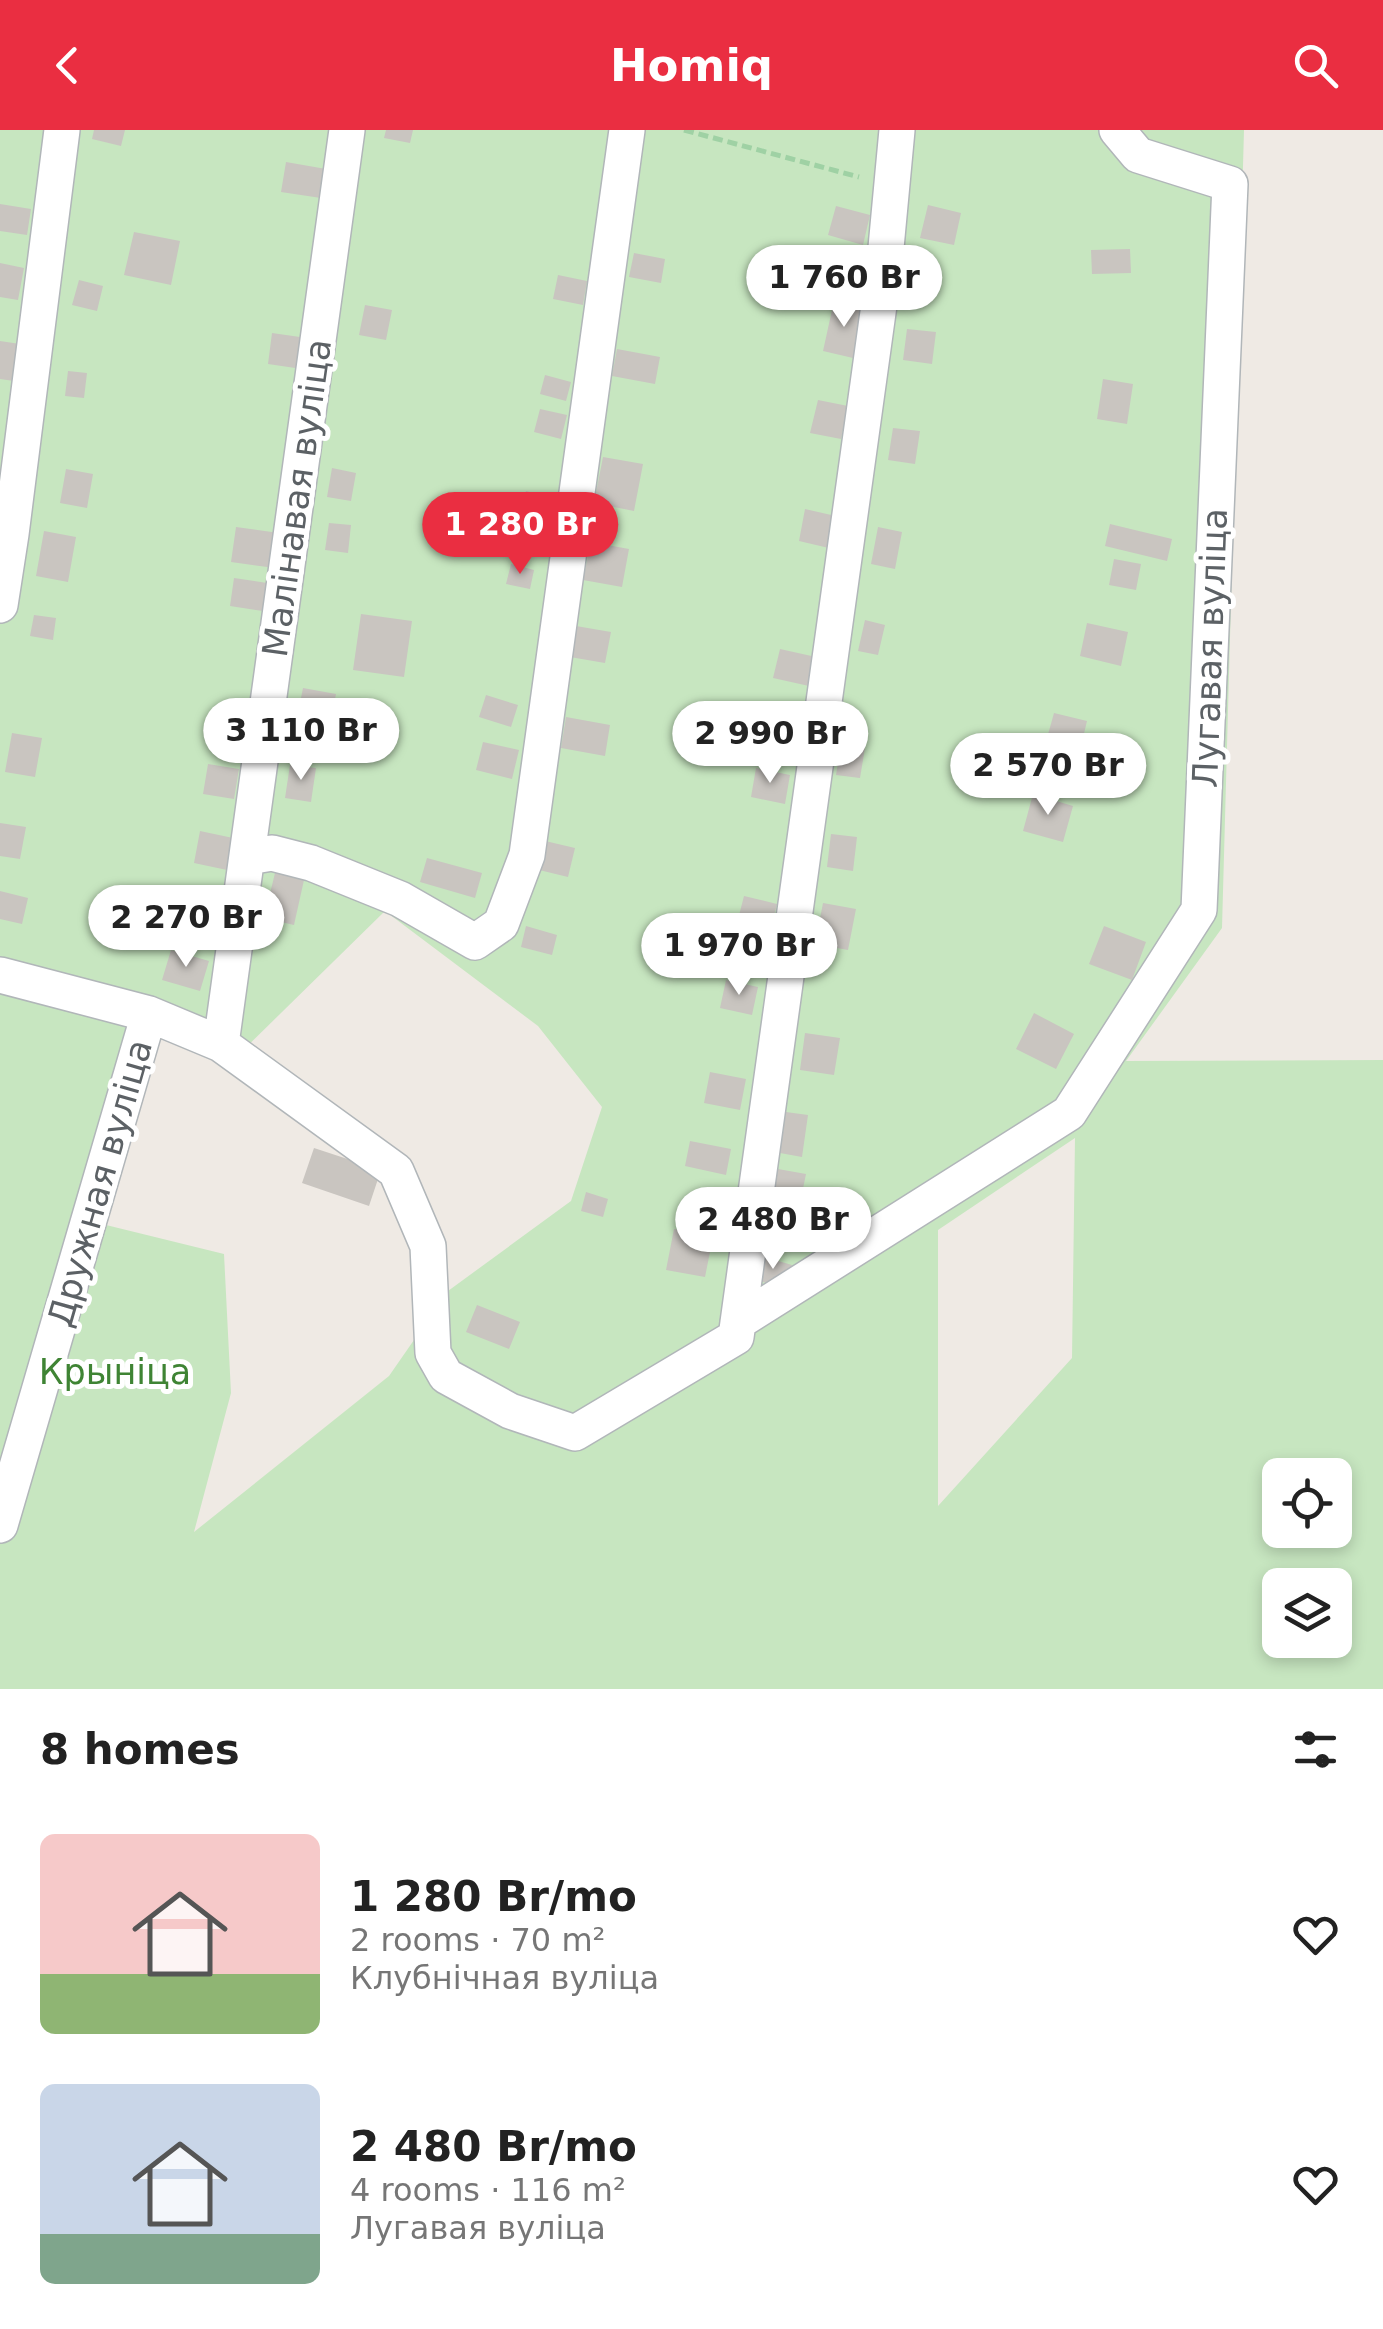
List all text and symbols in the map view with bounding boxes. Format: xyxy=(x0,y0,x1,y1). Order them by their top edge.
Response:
icon: back xyxy=(40,38,95,93)
icon: search xyxy=(1288,38,1343,93)
text: Homiq xyxy=(610,39,773,92)
pin: 1 760 Br xyxy=(741,245,947,330)
text: 1 760 Br xyxy=(768,258,920,296)
street label: Малінавая вуліца xyxy=(255,336,339,660)
pin: 1 280 Br xyxy=(417,492,623,577)
text: 1 280 Br xyxy=(444,505,596,543)
street label: Лугавая вуліца xyxy=(1185,507,1235,789)
pin: 3 110 Br xyxy=(198,698,404,783)
pin: 2 990 Br xyxy=(667,701,873,786)
text: 3 110 Br xyxy=(225,711,377,749)
text: 2 990 Br xyxy=(694,714,846,752)
pin: 2 570 Br xyxy=(945,733,1151,818)
text: 2 570 Br xyxy=(972,746,1124,784)
pin: 2 270 Br xyxy=(83,885,289,970)
text: 2 270 Br xyxy=(110,898,262,936)
pin: 1 970 Br xyxy=(636,913,842,998)
text: 1 970 Br xyxy=(663,926,815,964)
street label: Дружная вуліца xyxy=(40,1035,160,1331)
pin: 2 480 Br xyxy=(670,1187,876,1272)
text: 2 480 Br xyxy=(697,1200,849,1238)
park label: Крыніца xyxy=(39,1352,191,1392)
map controls xyxy=(1262,1458,1352,1658)
button: locate xyxy=(1262,1458,1352,1548)
button: layers xyxy=(1262,1568,1352,1658)
icon: filters xyxy=(1288,1722,1343,1777)
text: 8 homes xyxy=(40,1725,240,1774)
text: 1 280 Br/mo xyxy=(350,1872,637,1921)
icon: home xyxy=(120,1874,240,1994)
icon: heart xyxy=(1288,1907,1343,1962)
text: 2 rooms · 70 m² xyxy=(350,1921,605,1959)
text: Клубнічная вуліца xyxy=(350,1959,659,1997)
text: 2 480 Br/mo xyxy=(350,2122,637,2171)
icon: home xyxy=(120,2124,240,2244)
icon: heart xyxy=(1288,2157,1343,2212)
text: 4 rooms · 116 m² xyxy=(350,2171,626,2209)
text: Лугавая вуліца xyxy=(350,2209,606,2247)

